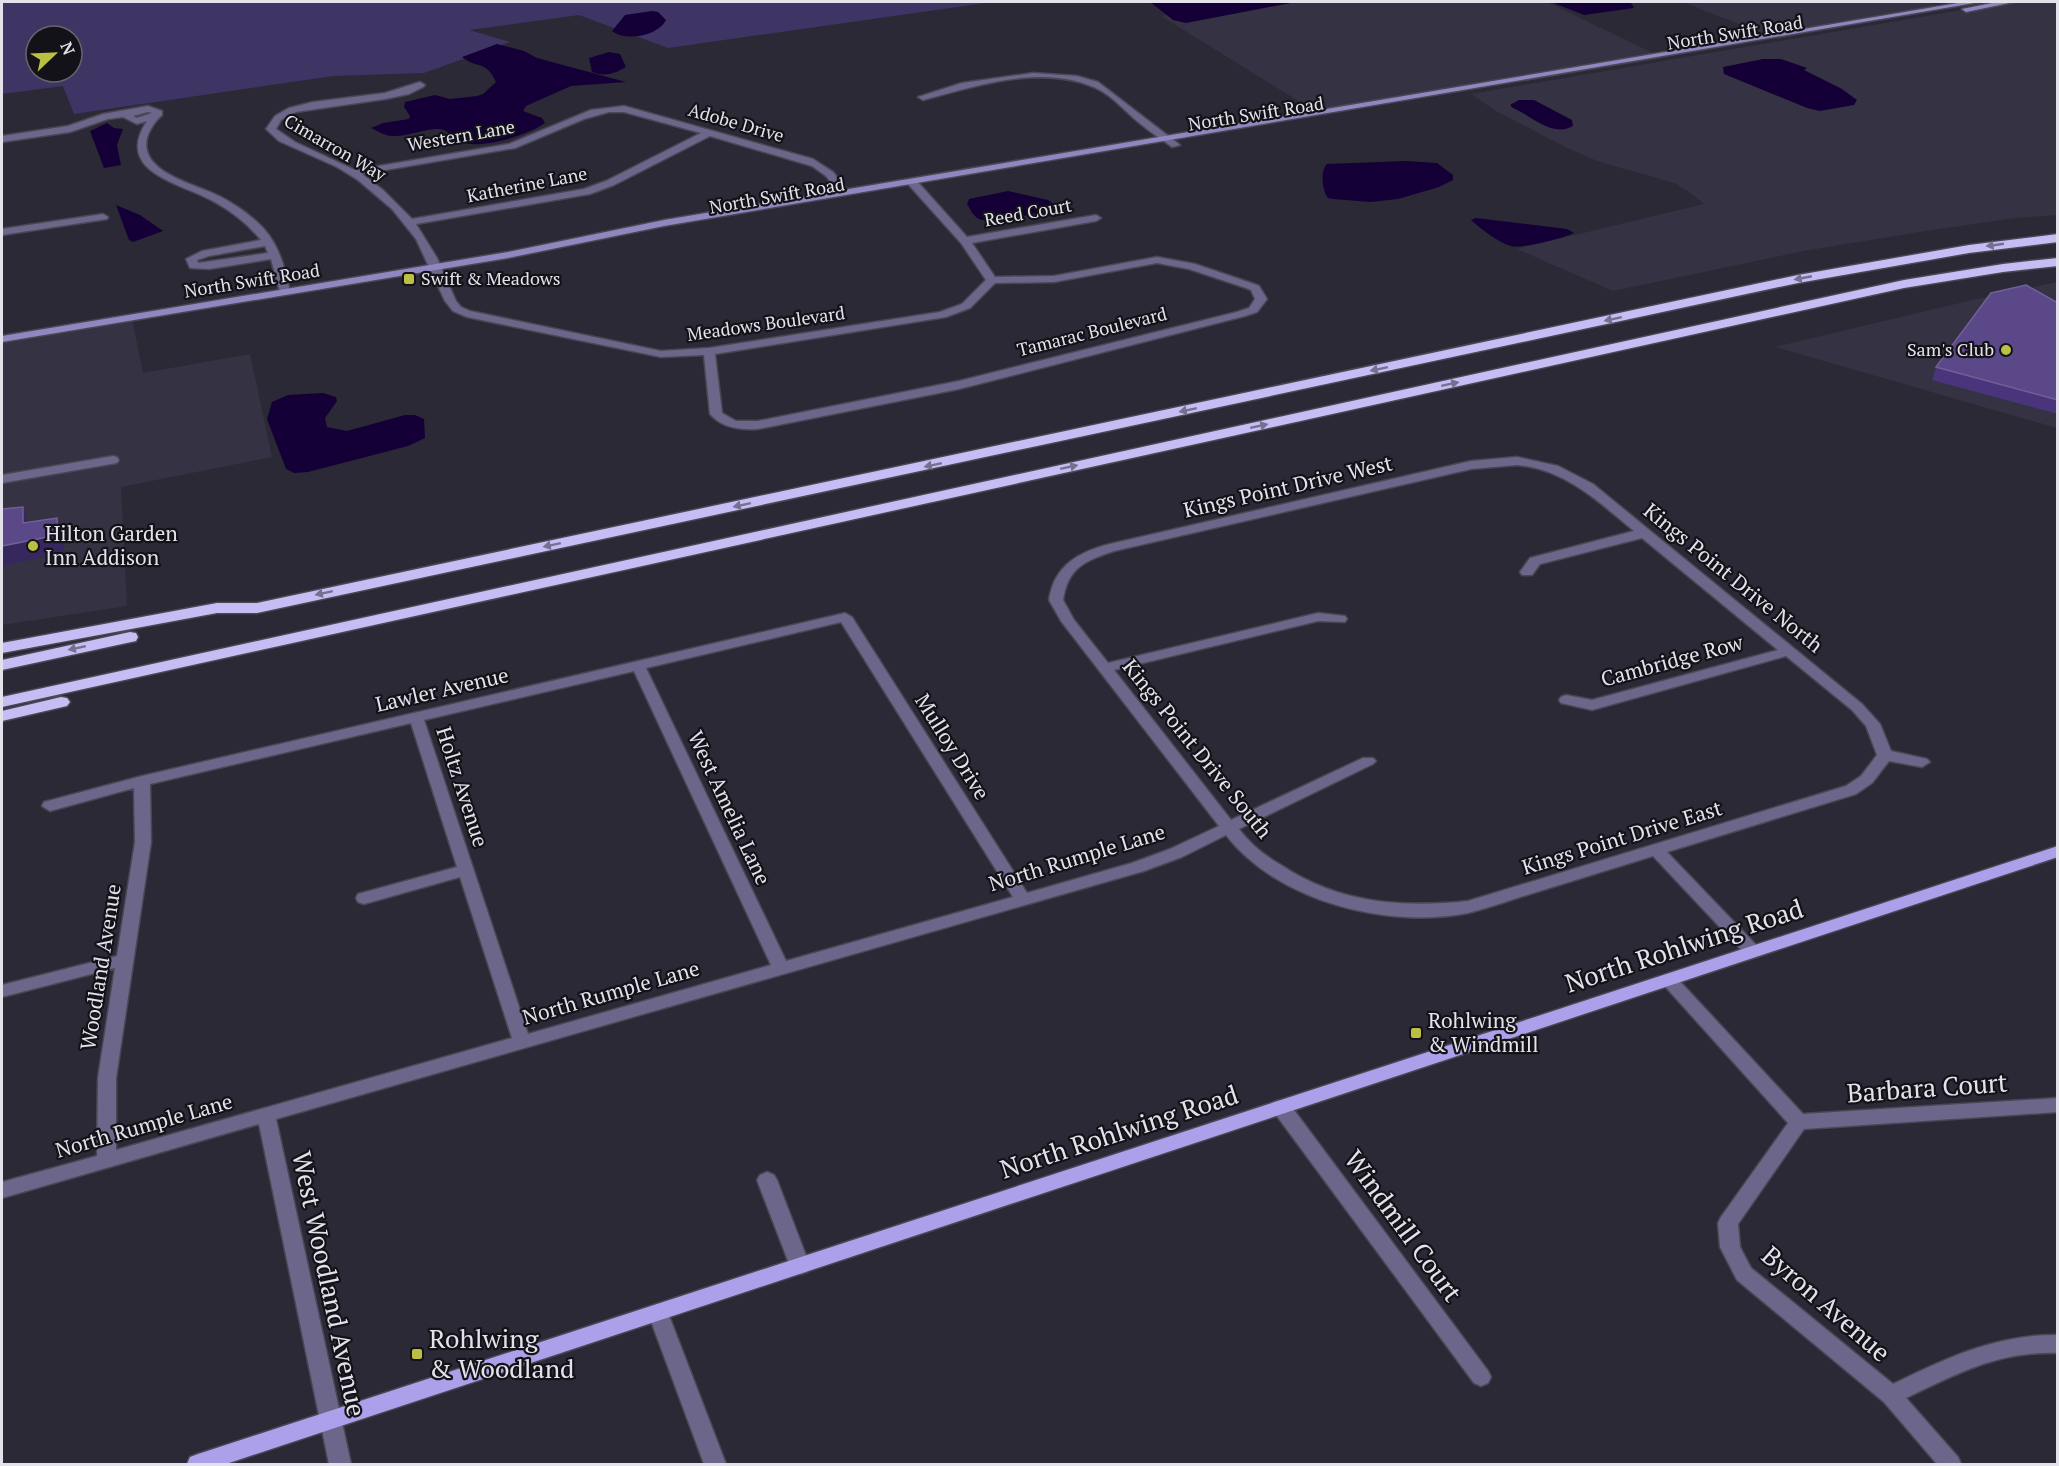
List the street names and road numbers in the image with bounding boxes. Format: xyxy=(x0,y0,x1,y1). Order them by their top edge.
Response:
street label: North Swift Road xyxy=(1665,9,1804,55)
street label: North Swift Road xyxy=(1186,90,1325,136)
street label: Adobe Drive xyxy=(686,97,787,147)
street label: Cimarron Way xyxy=(280,108,392,187)
street label: Western Lane xyxy=(405,114,517,156)
street label: Katherine Lane xyxy=(465,161,589,207)
street label: North Swift Road xyxy=(707,171,846,219)
street label: Reed Court xyxy=(982,192,1074,232)
street label: North Swift Road xyxy=(182,257,321,303)
street label: Meadows Boulevard xyxy=(685,300,846,346)
street label: Tamarac Boulevard xyxy=(1014,301,1169,361)
street label: Kings Point Drive West xyxy=(1181,448,1395,524)
street label: Kings Point Drive North xyxy=(1638,496,1829,658)
street label: Cambridge Row xyxy=(1598,627,1747,692)
street label: Kings Point Drive South xyxy=(1117,653,1279,844)
street label: Lawler Avenue xyxy=(372,660,511,718)
street label: Mulloy Drive xyxy=(909,688,996,805)
street label: Holtz Avenue xyxy=(430,723,496,850)
street label: West Amelia Lane xyxy=(682,726,778,889)
street label: Kings Point Drive East xyxy=(1518,793,1725,881)
street label: North Rumple Lane xyxy=(985,817,1168,897)
street label: Woodland Avenue xyxy=(73,882,127,1052)
street label: North Rohlwing Road xyxy=(1560,891,1807,1000)
street label: North Rumple Lane xyxy=(519,953,702,1031)
street label: Barbara Court xyxy=(1845,1064,2009,1110)
street label: North Rohlwing Road xyxy=(995,1077,1242,1186)
street label: North Rumple Lane xyxy=(52,1086,235,1164)
street label: Windmill Court xyxy=(1337,1143,1470,1308)
street label: West Woodland Avenue xyxy=(285,1148,375,1420)
street label: Byron Avenue xyxy=(1755,1238,1898,1369)

